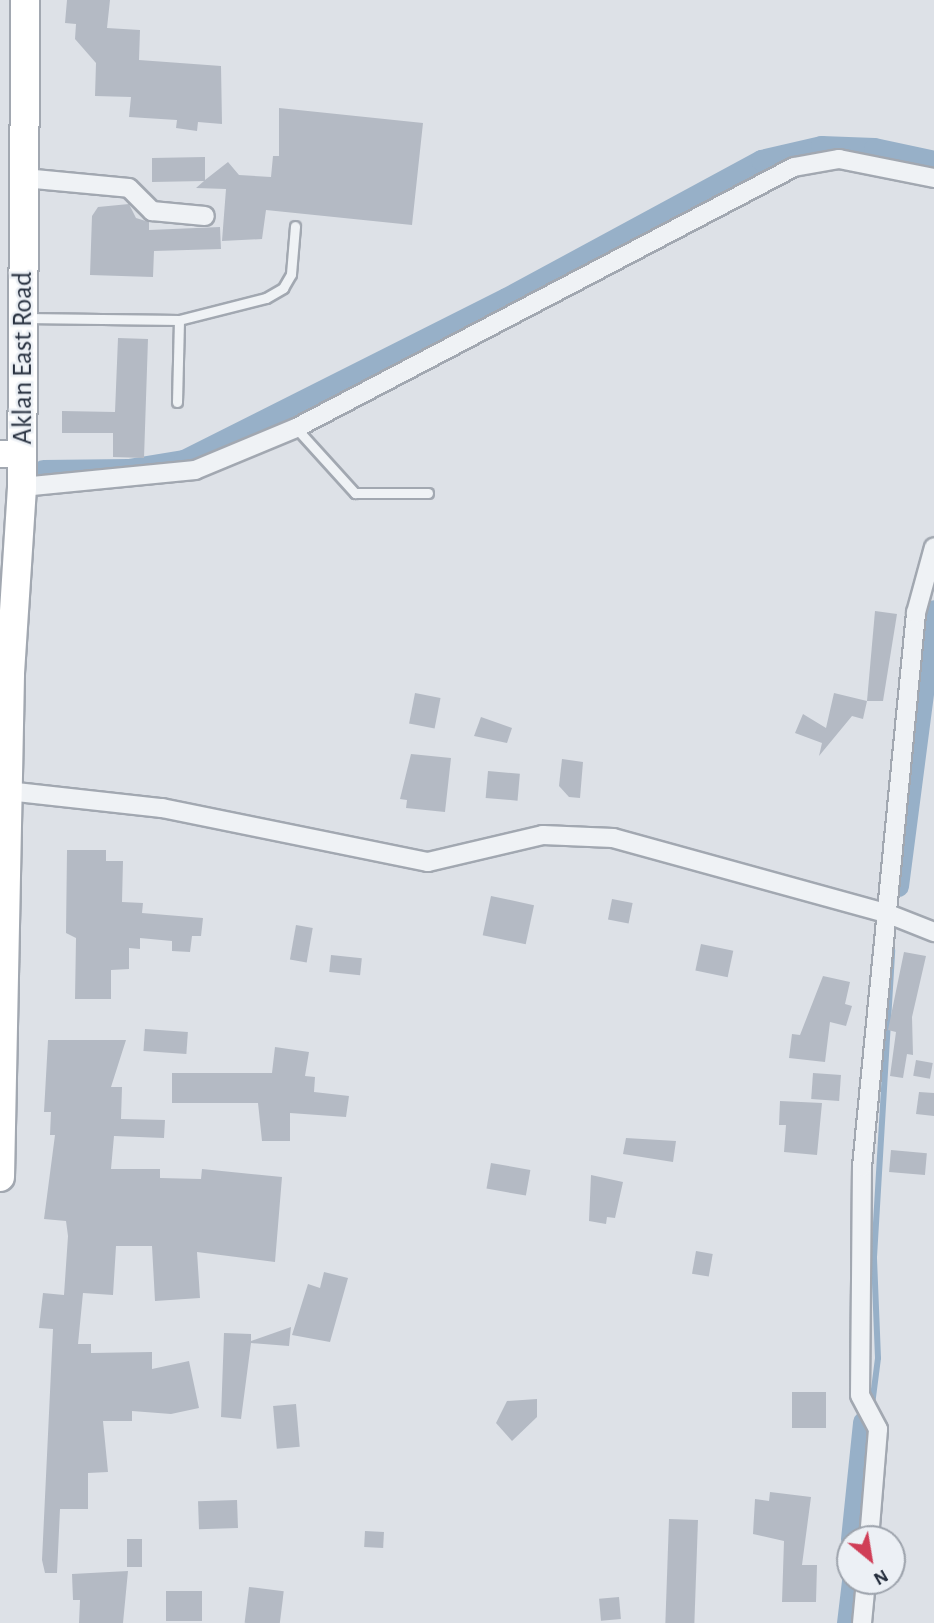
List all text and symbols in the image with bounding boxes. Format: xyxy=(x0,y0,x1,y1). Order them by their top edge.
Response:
street label: Aklan East Road xyxy=(6,271,40,445)
north arrow xyxy=(836,1525,906,1595)
text: N xyxy=(870,1565,891,1588)

